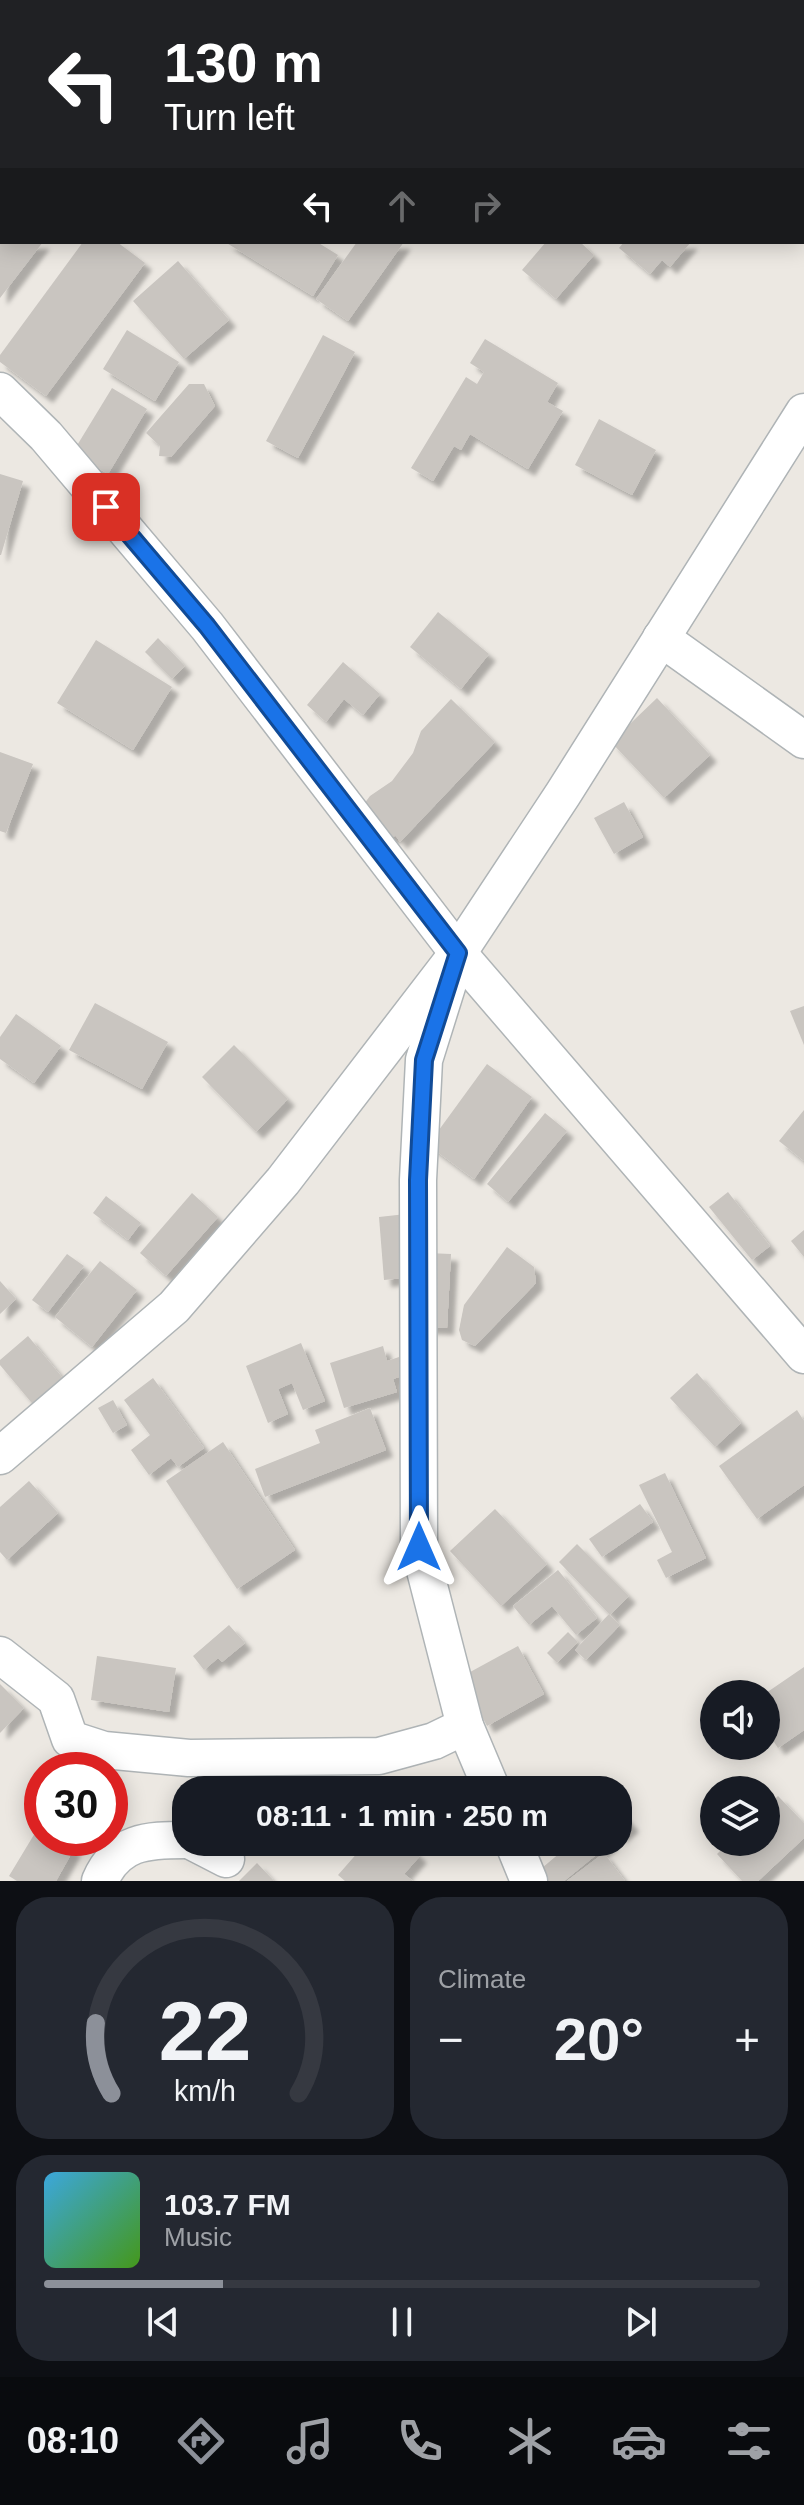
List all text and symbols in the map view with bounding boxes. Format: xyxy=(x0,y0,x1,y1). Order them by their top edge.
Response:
text: 130 m xyxy=(164,31,323,94)
icon: left xyxy=(32,32,136,136)
text: Turn left xyxy=(164,97,295,138)
icon: left xyxy=(296,184,340,228)
icon: ahead xyxy=(380,184,424,228)
icon: right xyxy=(464,184,508,228)
pin xyxy=(72,473,140,541)
icon: arrive xyxy=(84,485,128,529)
position arrow xyxy=(377,1505,461,1589)
map controls xyxy=(700,1680,780,1856)
button: sound xyxy=(700,1680,780,1760)
speed limit sign: 30 xyxy=(24,1752,128,1856)
button: layers xyxy=(700,1776,780,1856)
text: 08:11 · 1 min · 250 m xyxy=(256,1799,548,1832)
text: Climate xyxy=(438,1964,526,1994)
text: 22 xyxy=(159,1985,251,2078)
text: 20° xyxy=(554,2006,644,2073)
text: − xyxy=(438,2015,464,2064)
text: + xyxy=(734,2015,760,2064)
text: km/h xyxy=(174,2075,236,2107)
text: 103.7 FM xyxy=(164,2188,291,2221)
text: Music xyxy=(164,2222,232,2252)
icon: previous xyxy=(141,2300,185,2344)
icon: pause xyxy=(380,2300,424,2344)
icon: next xyxy=(619,2300,663,2344)
icon: directions xyxy=(173,2413,229,2469)
icon: music xyxy=(282,2413,338,2469)
icon: phone xyxy=(392,2413,448,2469)
icon: climate xyxy=(502,2413,558,2469)
icon: car xyxy=(611,2413,667,2469)
icon: filters xyxy=(721,2413,777,2469)
text: 08:10 xyxy=(27,2420,119,2461)

